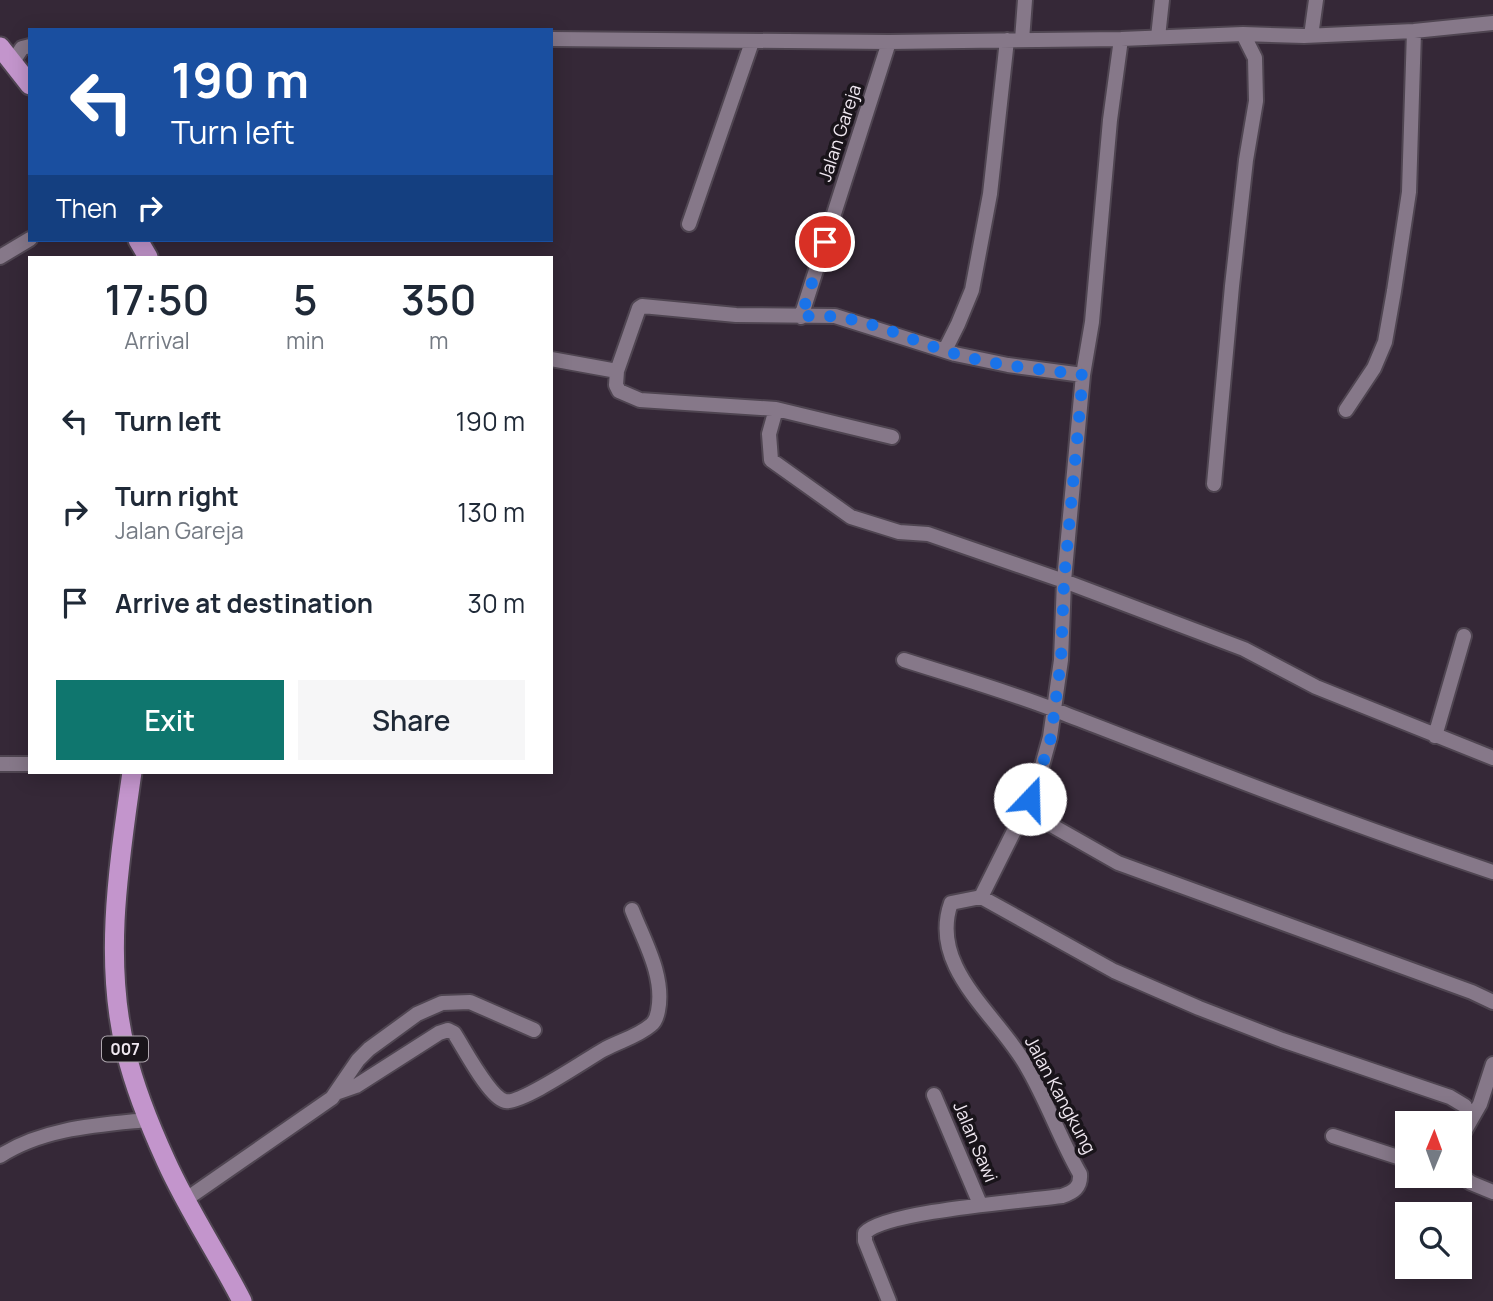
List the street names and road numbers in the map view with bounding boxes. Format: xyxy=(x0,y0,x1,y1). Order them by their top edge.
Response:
street label: Jalan Gareja xyxy=(812,81,866,184)
street label: Jalan Kangkung xyxy=(1020,1032,1102,1157)
road number: 007 xyxy=(102,1036,148,1062)
street label: Jalan Sawi xyxy=(948,1098,1004,1186)

